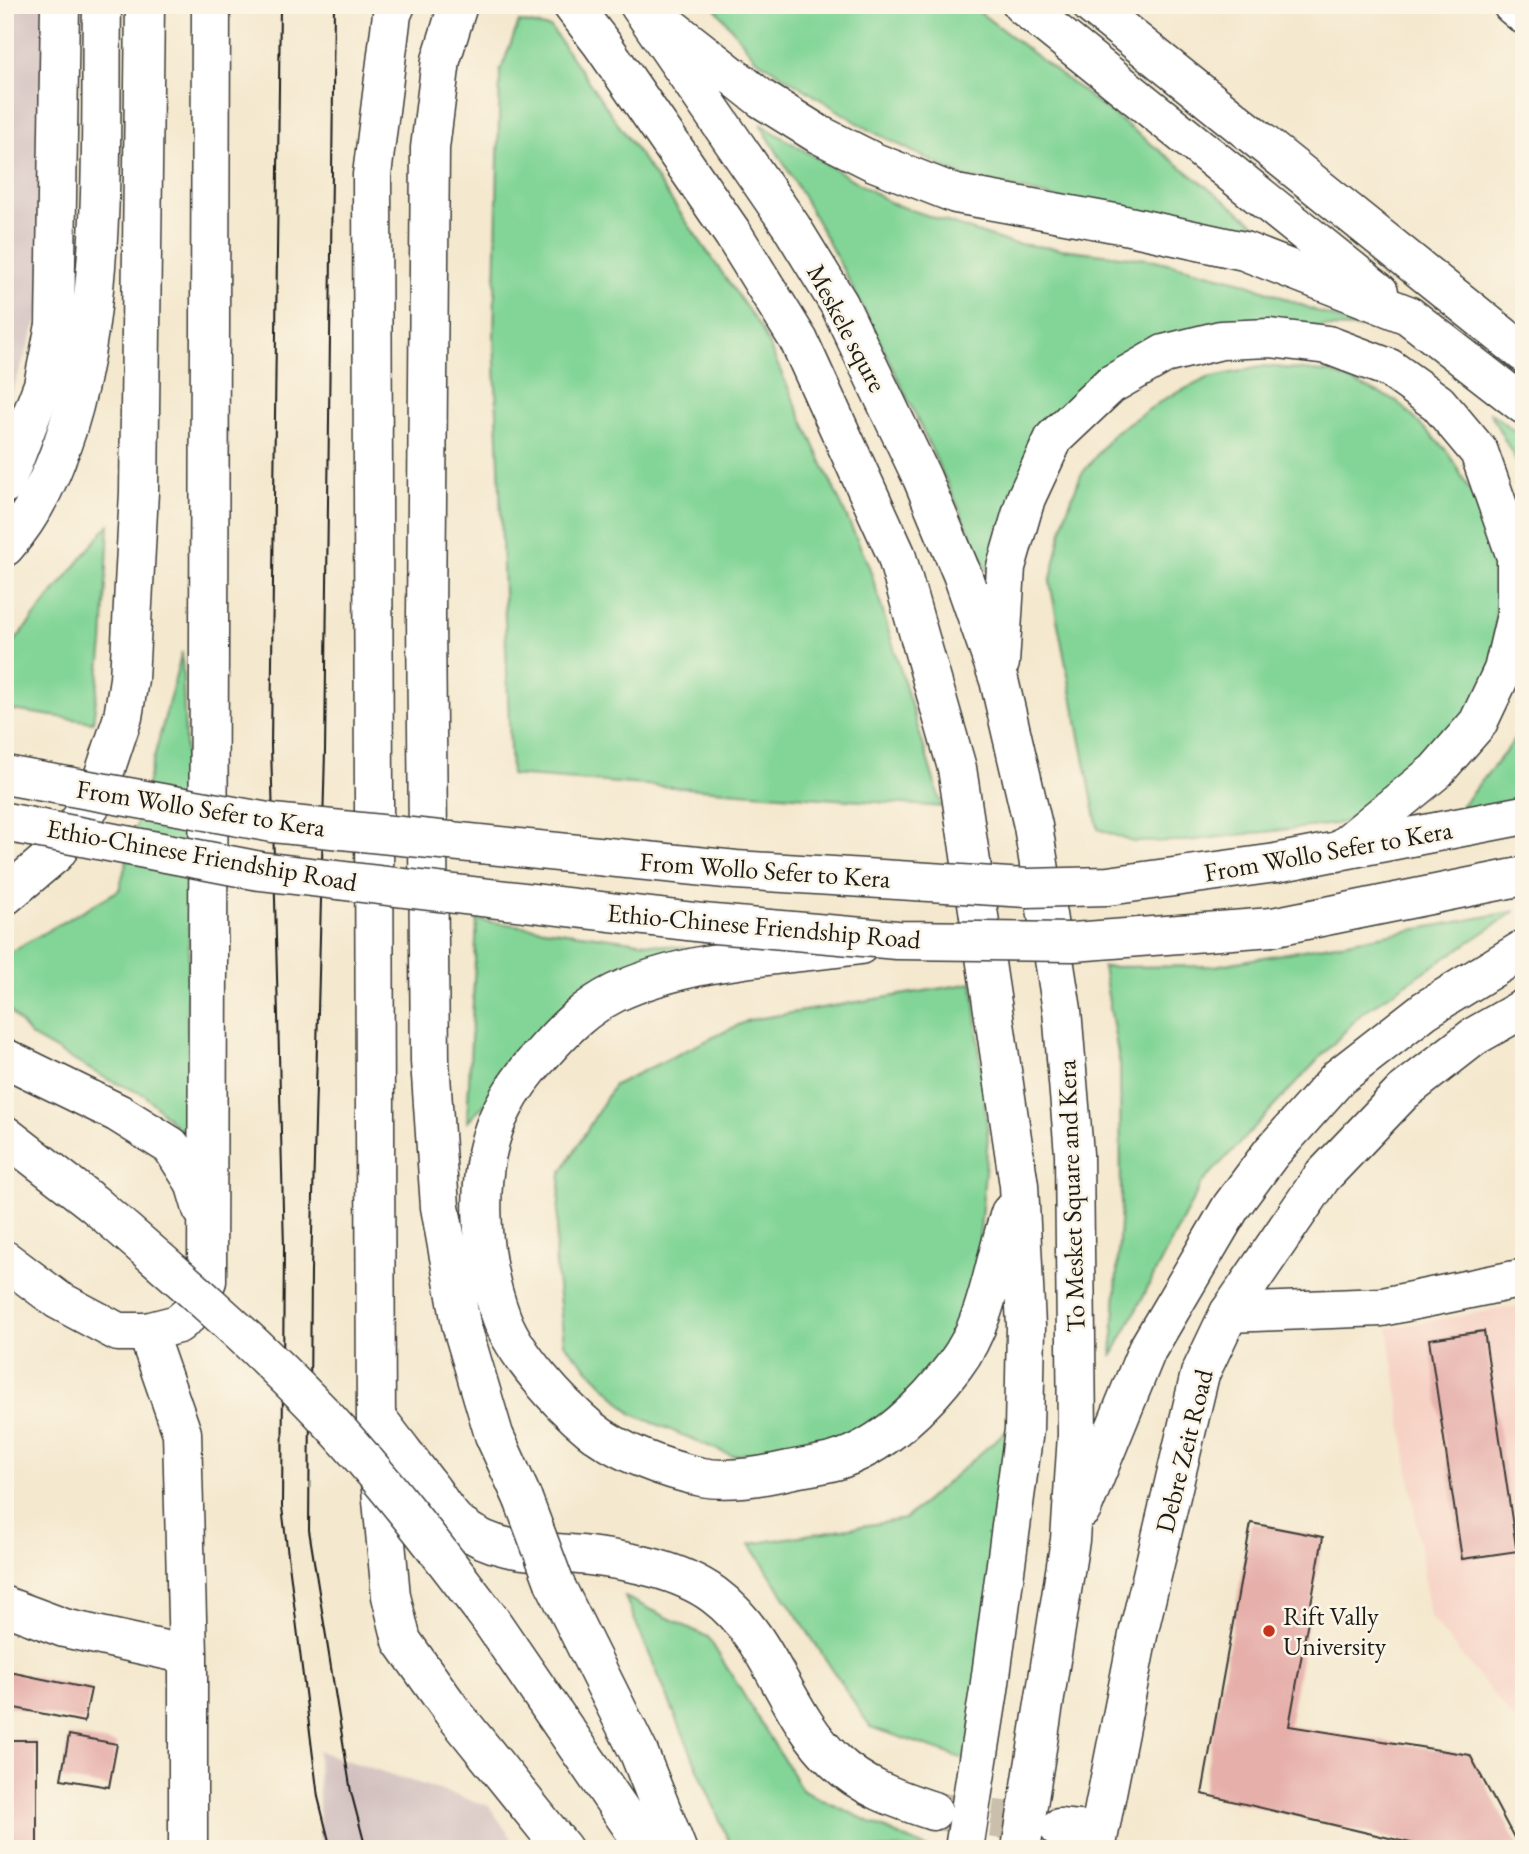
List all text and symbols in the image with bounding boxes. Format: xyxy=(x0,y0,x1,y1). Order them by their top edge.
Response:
street label: Meskele squre xyxy=(799,258,895,398)
street label: From Wollo Sefer to Kera xyxy=(74,772,328,845)
street label: Ethio-Chinese Friendship Road xyxy=(44,811,361,899)
street label: From Wollo Sefer to Kera xyxy=(1201,812,1455,890)
street label: From Wollo Sefer to Kera xyxy=(638,844,892,896)
street label: Ethio-Chinese Friendship Road xyxy=(606,895,923,957)
street label: To Mesket Square and Kera xyxy=(1049,1058,1093,1333)
street label: Debre Zeit Road xyxy=(1147,1365,1221,1536)
place label: Rift Vally University xyxy=(1283,1599,1387,1663)
marker: Rift Vally University xyxy=(1261,1623,1277,1639)

